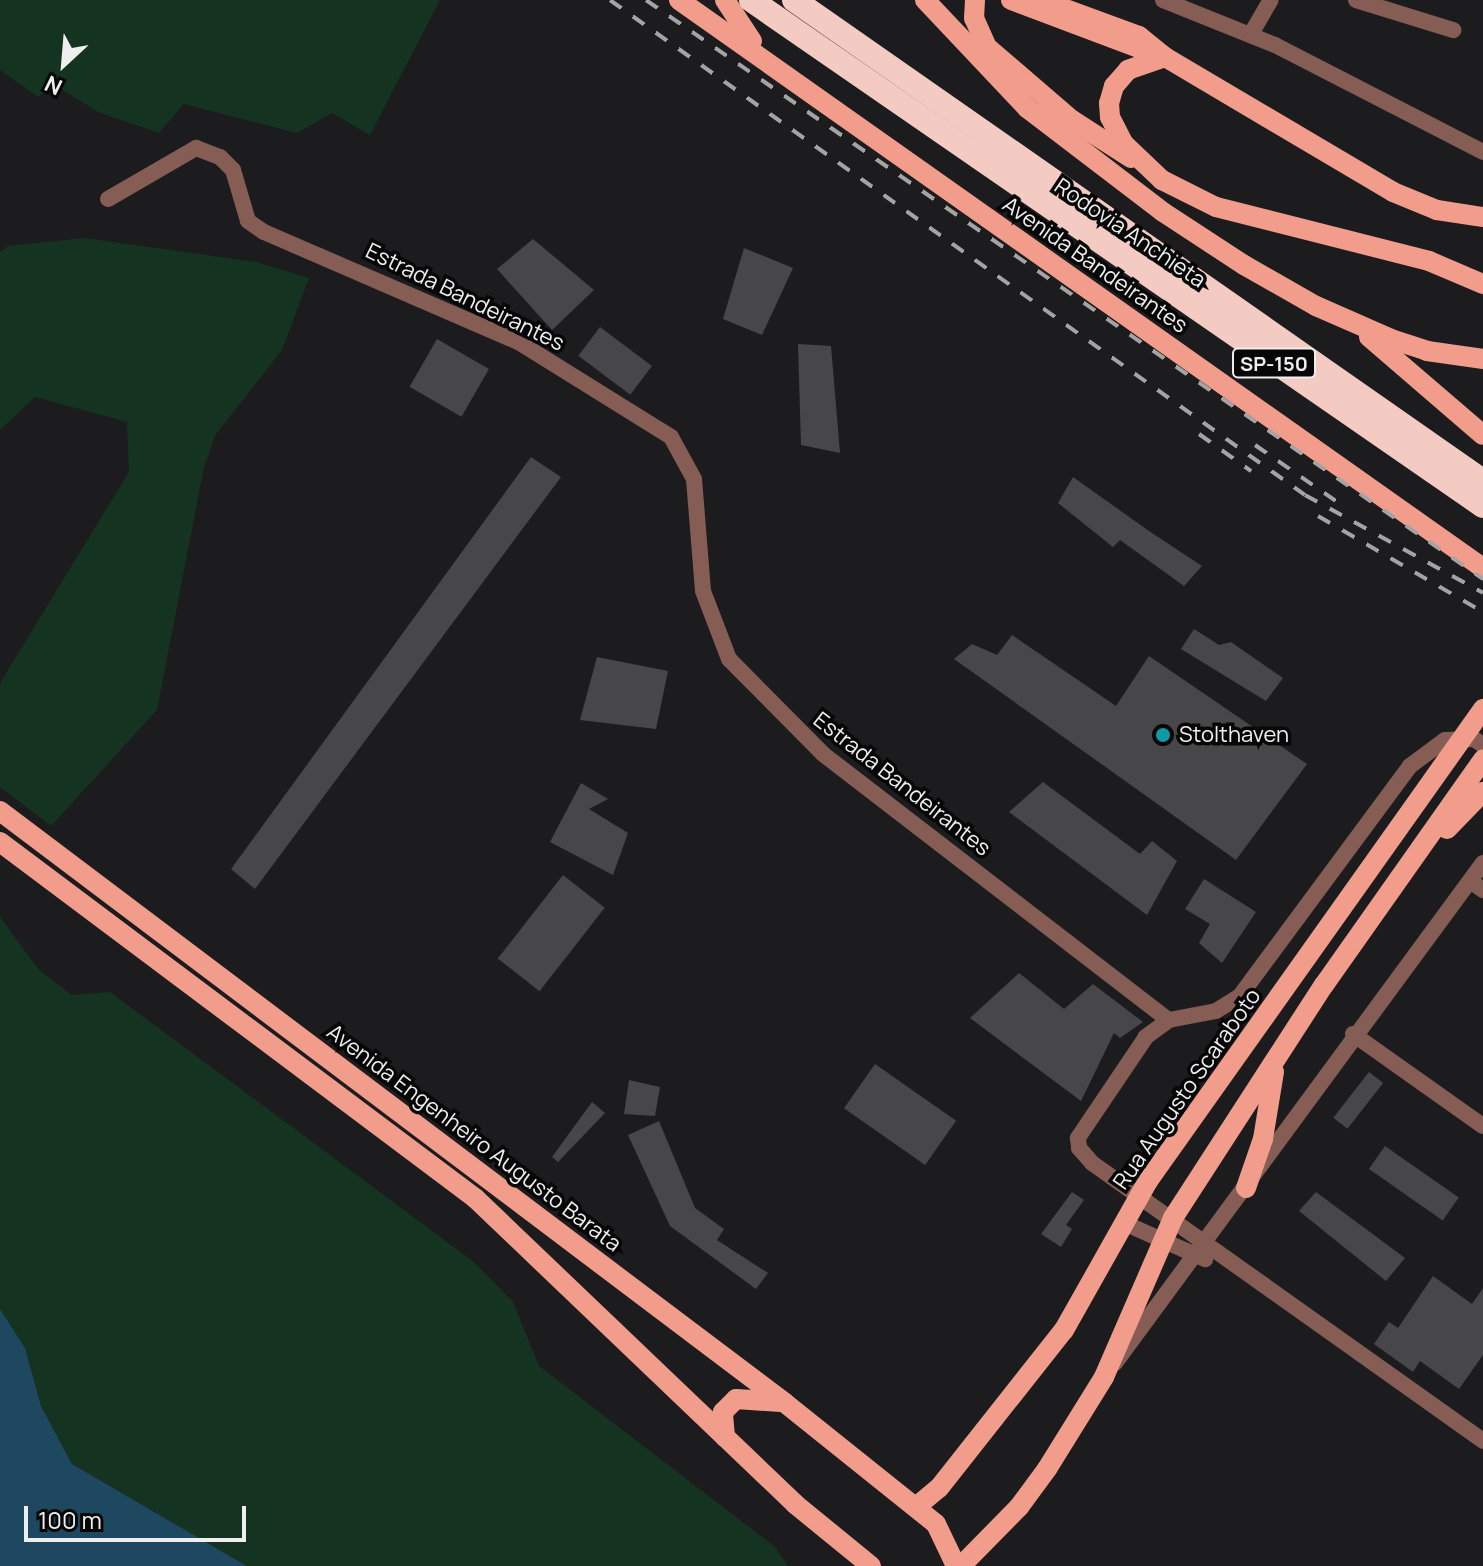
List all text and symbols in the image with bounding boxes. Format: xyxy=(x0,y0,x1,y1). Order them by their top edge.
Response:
north arrow xyxy=(24,24,104,104)
text: N xyxy=(40,69,67,103)
street label: Rodovia Anchieta xyxy=(1049,173,1211,293)
street label: Avenida Bandeirantes xyxy=(998,191,1192,339)
street label: Estrada Bandeirantes xyxy=(361,237,569,357)
road number: SP-150 xyxy=(1232,347,1316,379)
street label: Estrada Bandeirantes xyxy=(808,707,996,861)
place label: Stolthaven xyxy=(1179,722,1289,748)
marker: Stolthaven xyxy=(1154,726,1172,744)
street label: Rua Augusto Scaraboto xyxy=(1108,984,1266,1194)
street label: Avenida Engenheiro Augusto Barata xyxy=(322,1019,626,1257)
scale bar xyxy=(28,1490,250,1540)
text: 100 m xyxy=(38,1503,102,1536)

